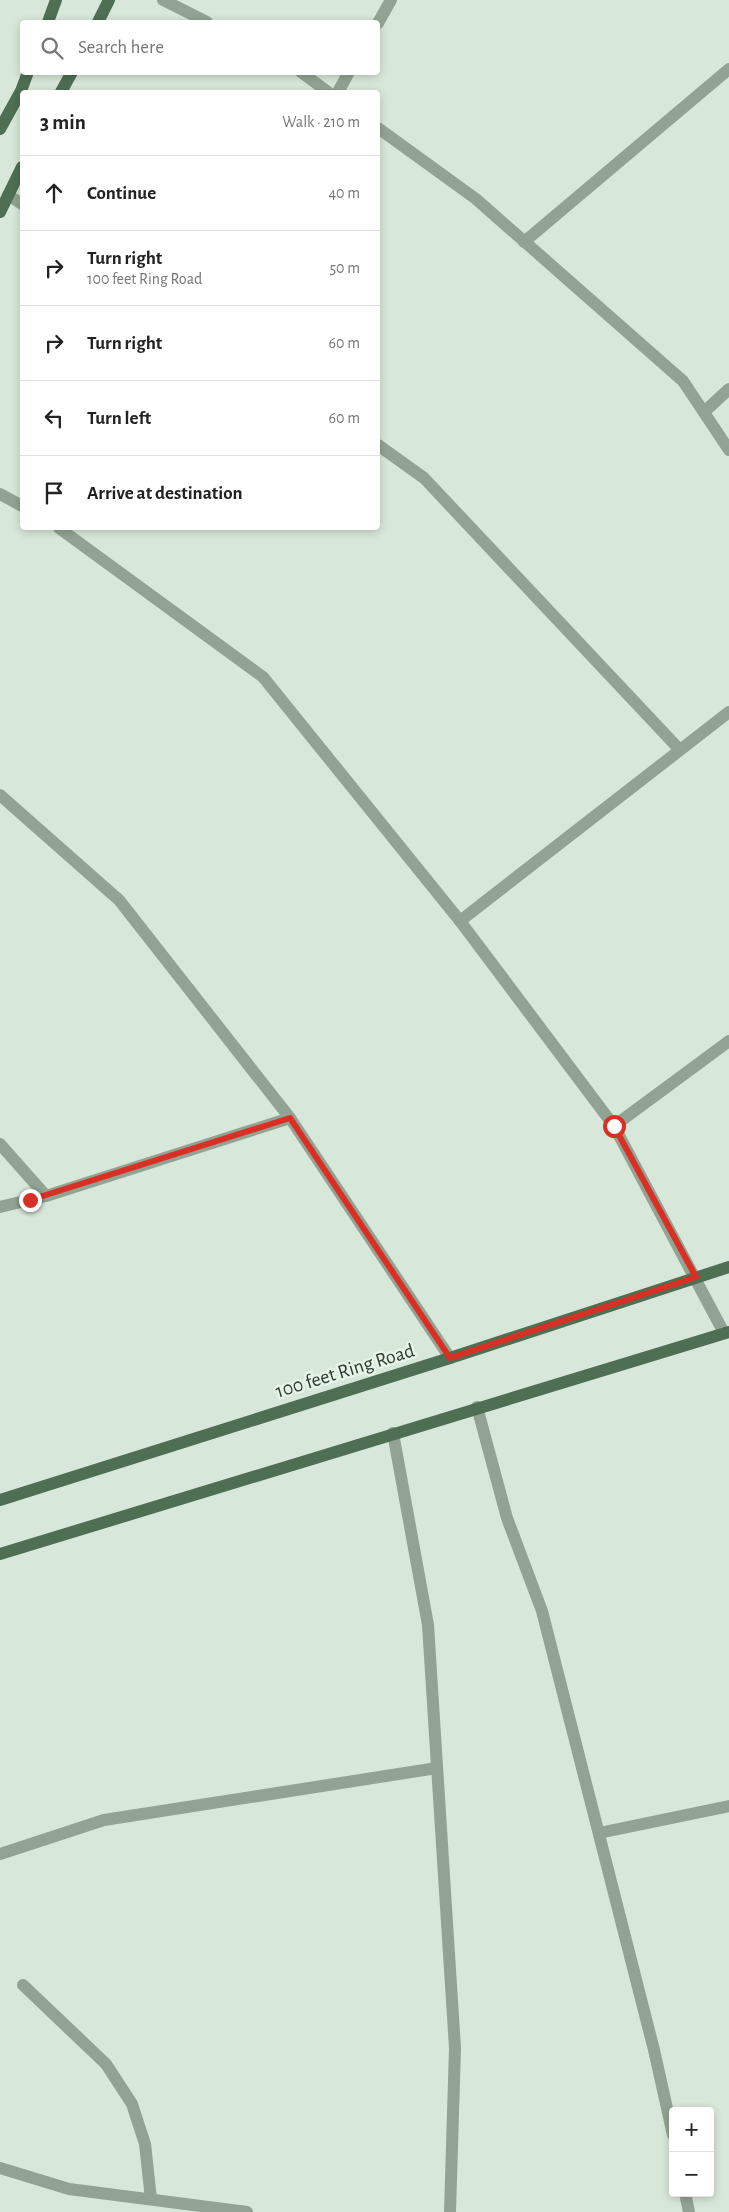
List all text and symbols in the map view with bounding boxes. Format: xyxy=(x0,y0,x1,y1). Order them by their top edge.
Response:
search box xyxy=(20,20,380,75)
icon: search xyxy=(38,34,66,62)
text: Search here xyxy=(78,38,164,57)
text: 3 min xyxy=(40,112,86,133)
text: Walk · 210 m xyxy=(282,114,360,130)
icon: ahead xyxy=(40,179,68,207)
text: Continue xyxy=(87,184,156,203)
text: 40 m xyxy=(328,185,360,201)
text: Turn right xyxy=(87,249,162,268)
icon: right xyxy=(40,254,68,282)
text: 50 m xyxy=(329,260,360,276)
text: 100 feet Ring Road xyxy=(87,271,202,287)
icon: right xyxy=(40,329,68,357)
text: Turn right xyxy=(87,334,162,353)
text: 60 m xyxy=(329,335,360,351)
icon: left xyxy=(40,404,68,432)
text: Turn left xyxy=(87,409,151,428)
text: 60 m xyxy=(329,410,360,426)
icon: arrive xyxy=(40,479,68,507)
text: Arrive at destination xyxy=(87,484,243,503)
route start xyxy=(603,1115,626,1138)
route end xyxy=(19,1189,42,1212)
street label: 100 feet Ring Road xyxy=(273,1340,417,1402)
map controls xyxy=(669,2107,714,2197)
button: + xyxy=(669,2107,714,2152)
button: − xyxy=(669,2152,714,2197)

